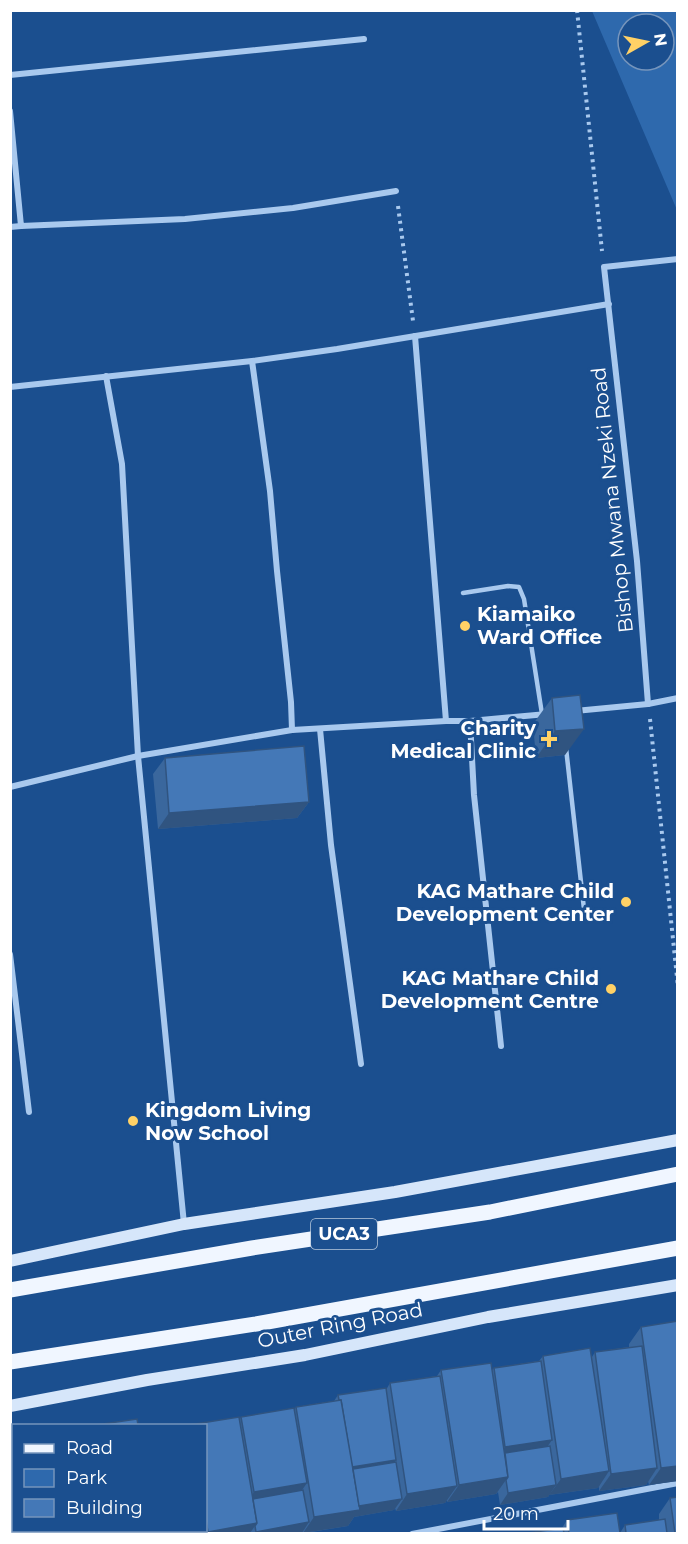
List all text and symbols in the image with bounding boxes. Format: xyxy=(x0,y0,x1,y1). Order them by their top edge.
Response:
north arrow xyxy=(616,12,676,72)
text: N xyxy=(650,32,671,48)
street label: Bishop Mwana Nzeki Road xyxy=(586,366,638,634)
place label: Kiamaiko Ward Office xyxy=(477,602,602,649)
marker: Kiamaiko Ward Office xyxy=(458,619,472,633)
place label: Charity Medical Clinic xyxy=(390,716,537,763)
marker: Charity Medical Clinic xyxy=(540,730,558,748)
place label: KAG Mathare Child Development Center xyxy=(396,879,614,926)
marker: KAG Mathare Child Development Center xyxy=(619,895,633,909)
place label: KAG Mathare Child Development Centre xyxy=(381,966,599,1013)
marker: KAG Mathare Child Development Centre xyxy=(604,982,618,996)
place label: Kingdom Living Now School xyxy=(145,1098,311,1145)
marker: Kingdom Living Now School xyxy=(126,1114,140,1128)
road number: UCA3 xyxy=(311,1219,377,1249)
street label: Outer Ring Road xyxy=(255,1297,425,1353)
legend xyxy=(12,1424,207,1532)
text: Road xyxy=(66,1437,113,1459)
text: Park xyxy=(66,1467,107,1489)
scale bar xyxy=(484,1493,568,1531)
text: Building xyxy=(66,1497,143,1519)
text: 20 m xyxy=(493,1503,539,1525)

